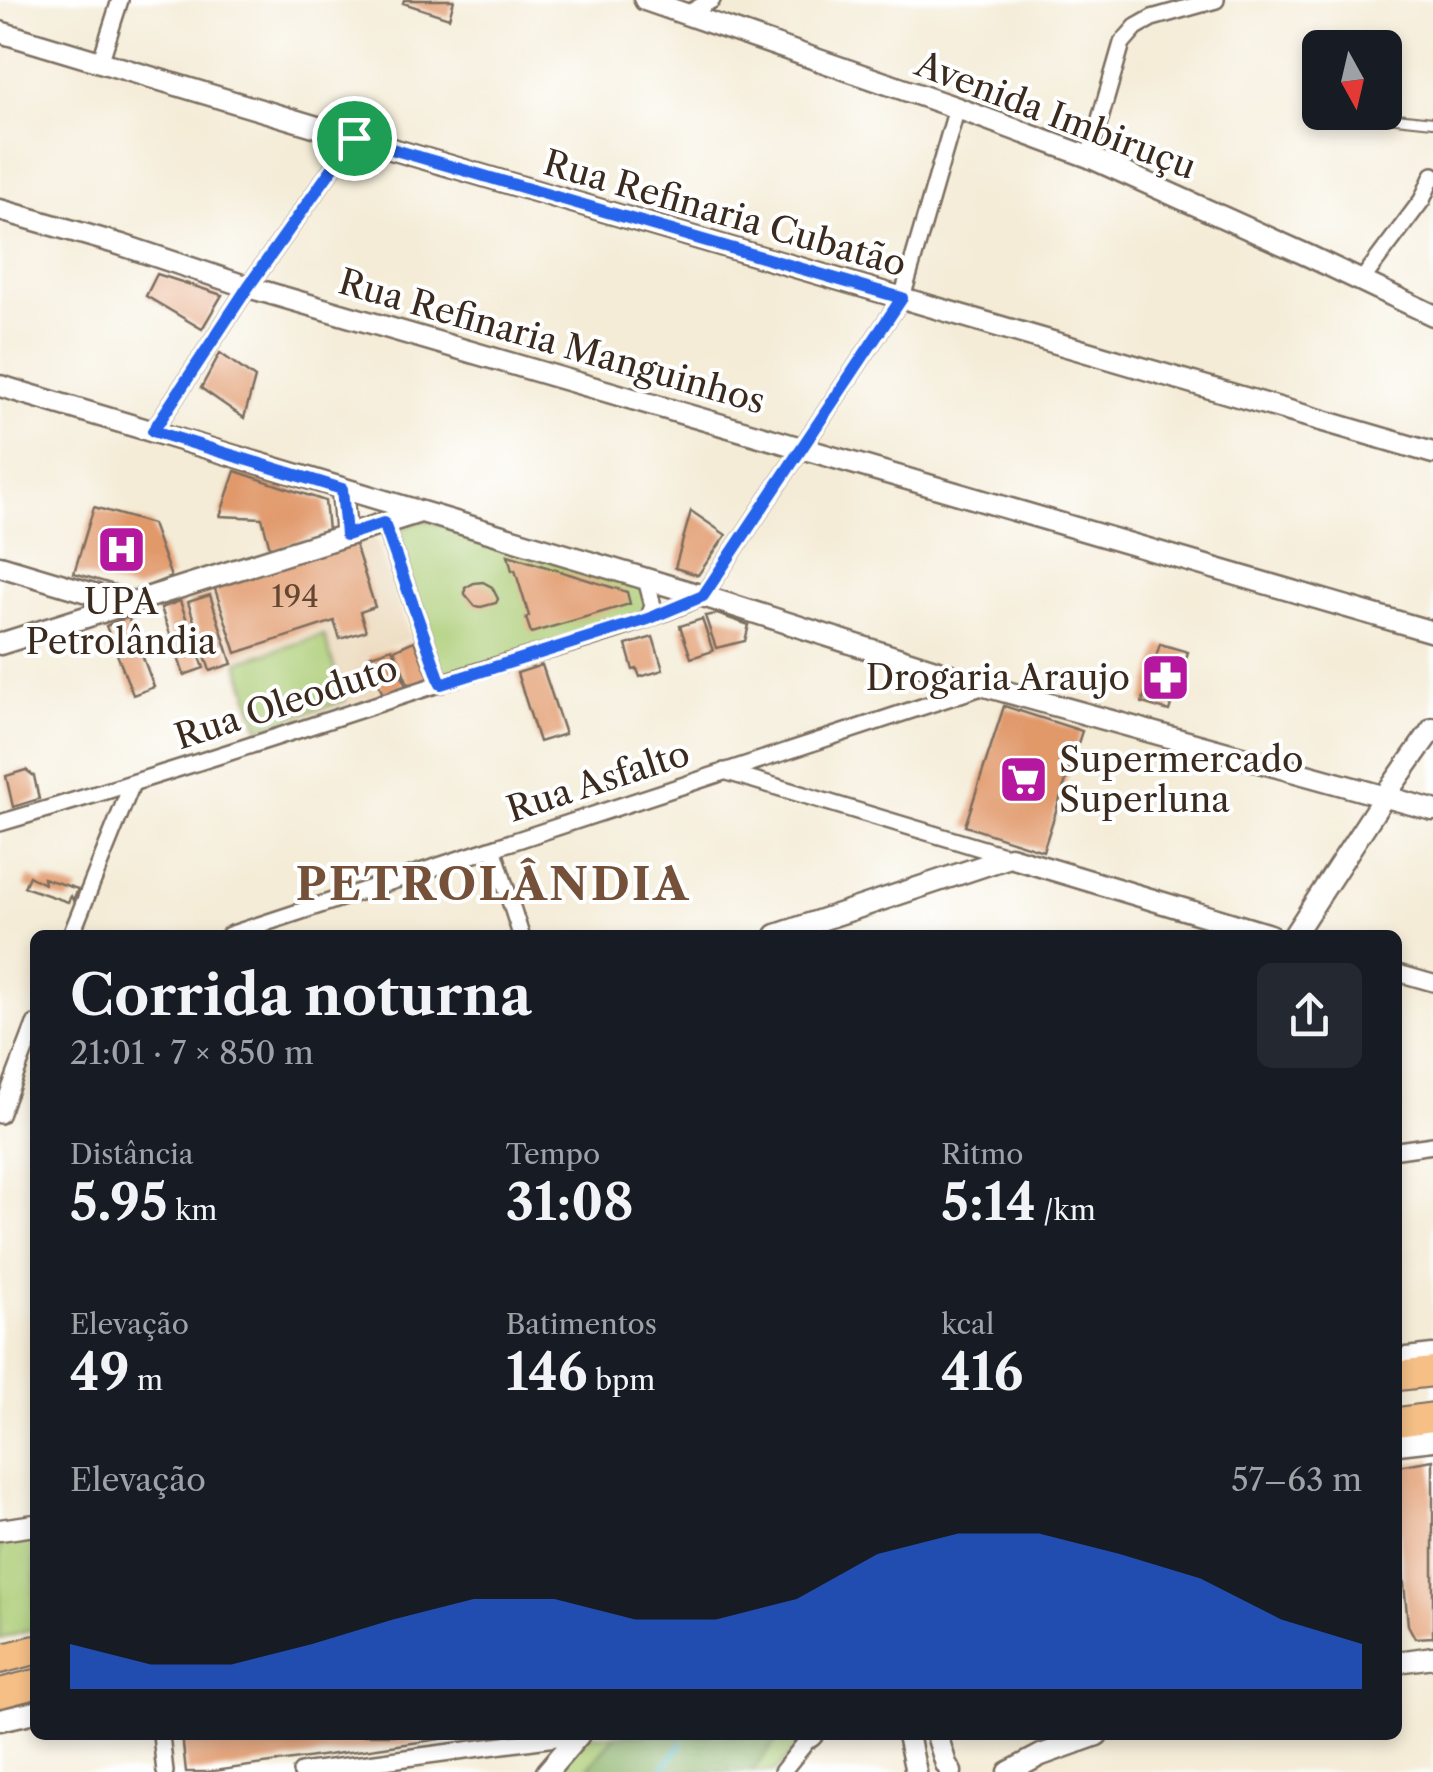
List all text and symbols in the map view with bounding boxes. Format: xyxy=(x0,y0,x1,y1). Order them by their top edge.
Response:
north arrow xyxy=(1302,30,1402,130)
map controls xyxy=(1302,30,1402,130)
street label: Avenida Imbiruçu xyxy=(909,41,1202,188)
pin xyxy=(312,96,397,181)
icon: arrive xyxy=(327,111,382,166)
street label: Rua Refinaria Cubatão xyxy=(539,141,911,285)
street label: Rua Refinaria Manguinhos xyxy=(334,259,770,423)
hospital icon: UPA Petrolândia xyxy=(95,523,147,575)
house number: 194 xyxy=(271,578,319,615)
place label: UPA Petrolândia xyxy=(25,580,217,663)
street label: Rua Oleoduto xyxy=(169,646,403,758)
pharmacy icon: Drogaria Araujo xyxy=(1139,651,1191,703)
place label: Drogaria Araujo xyxy=(866,656,1130,699)
street label: Rua Asfalto xyxy=(501,731,695,831)
place label: Supermercado Superluna xyxy=(1059,738,1304,821)
supermarket icon: Supermercado Superluna xyxy=(998,753,1050,805)
district label: PETROLÂNDIA xyxy=(296,856,690,912)
text: Corrida noturna xyxy=(70,962,532,1029)
button: share xyxy=(1257,963,1362,1068)
text: 21:01 · 7 × 850 m xyxy=(70,1033,314,1072)
text: Distância xyxy=(70,1137,193,1171)
text: Tempo xyxy=(506,1137,600,1171)
text: Ritmo xyxy=(941,1137,1023,1171)
text: 5.95 xyxy=(70,1171,168,1233)
text: 31:08 xyxy=(506,1171,634,1233)
text: 5:14 xyxy=(941,1171,1036,1233)
text: km xyxy=(168,1193,217,1227)
text: /km xyxy=(1036,1193,1096,1227)
text: Elevação xyxy=(70,1307,189,1341)
text: Batimentos xyxy=(506,1307,657,1341)
text: kcal xyxy=(941,1307,994,1341)
text: 49 xyxy=(70,1341,129,1403)
text: 146 xyxy=(506,1341,588,1403)
text: 416 xyxy=(941,1341,1023,1403)
text: m xyxy=(129,1363,163,1397)
text: bpm xyxy=(588,1363,655,1397)
text: Elevação xyxy=(70,1460,206,1499)
text: 57–63 m xyxy=(1231,1460,1362,1499)

